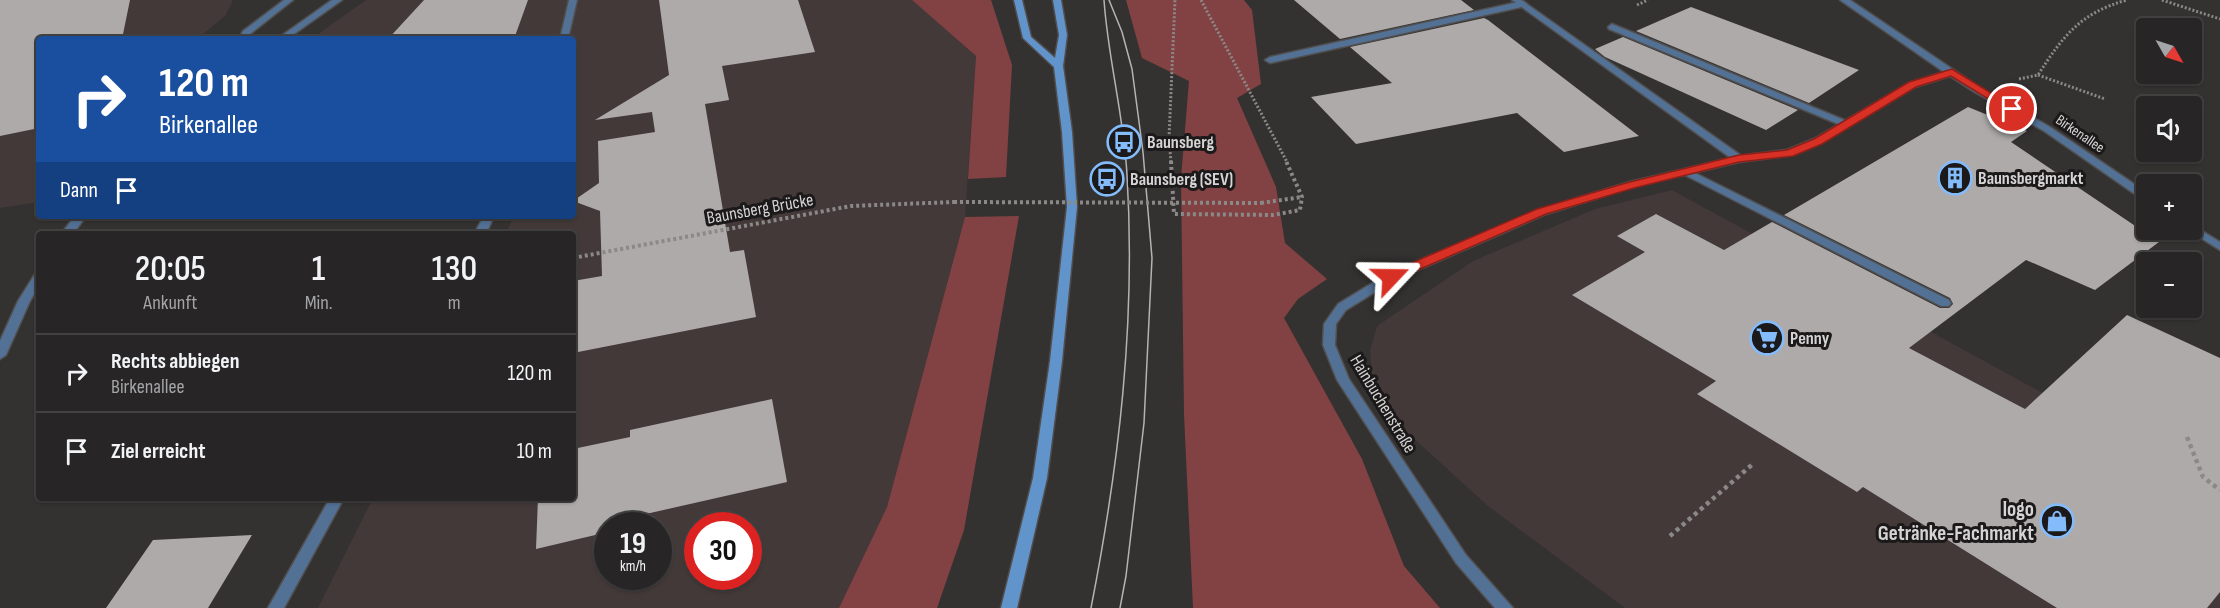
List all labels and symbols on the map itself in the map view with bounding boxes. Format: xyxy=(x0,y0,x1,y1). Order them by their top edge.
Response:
north arrow xyxy=(2136,18,2202,84)
pin xyxy=(1986,83,2037,134)
street label: Birkenallee xyxy=(2052,111,2108,157)
bus stop icon: Baunsberg xyxy=(1106,124,1142,160)
place label: Baunsberg xyxy=(1147,132,1214,153)
building icon: Baunsbergmarkt xyxy=(1937,160,1973,196)
bus stop icon: Baunsberg (SEV) xyxy=(1089,161,1125,197)
place label: Baunsbergmarkt xyxy=(1978,168,2084,189)
place label: Baunsberg (SEV) xyxy=(1130,169,1233,190)
street label: Baunsberg Brücke xyxy=(705,189,815,229)
position arrow xyxy=(1359,245,1423,309)
supermarket icon: Penny xyxy=(1749,320,1785,356)
place label: Penny xyxy=(1790,328,1830,349)
street label: Hainbuchenstraße xyxy=(1346,351,1420,457)
place label: logo Getränke-Fachmarkt xyxy=(1878,497,2034,546)
shop icon: logo Getränke-Fachmarkt xyxy=(2039,503,2075,539)
speed limit sign: 30 xyxy=(684,512,762,590)

